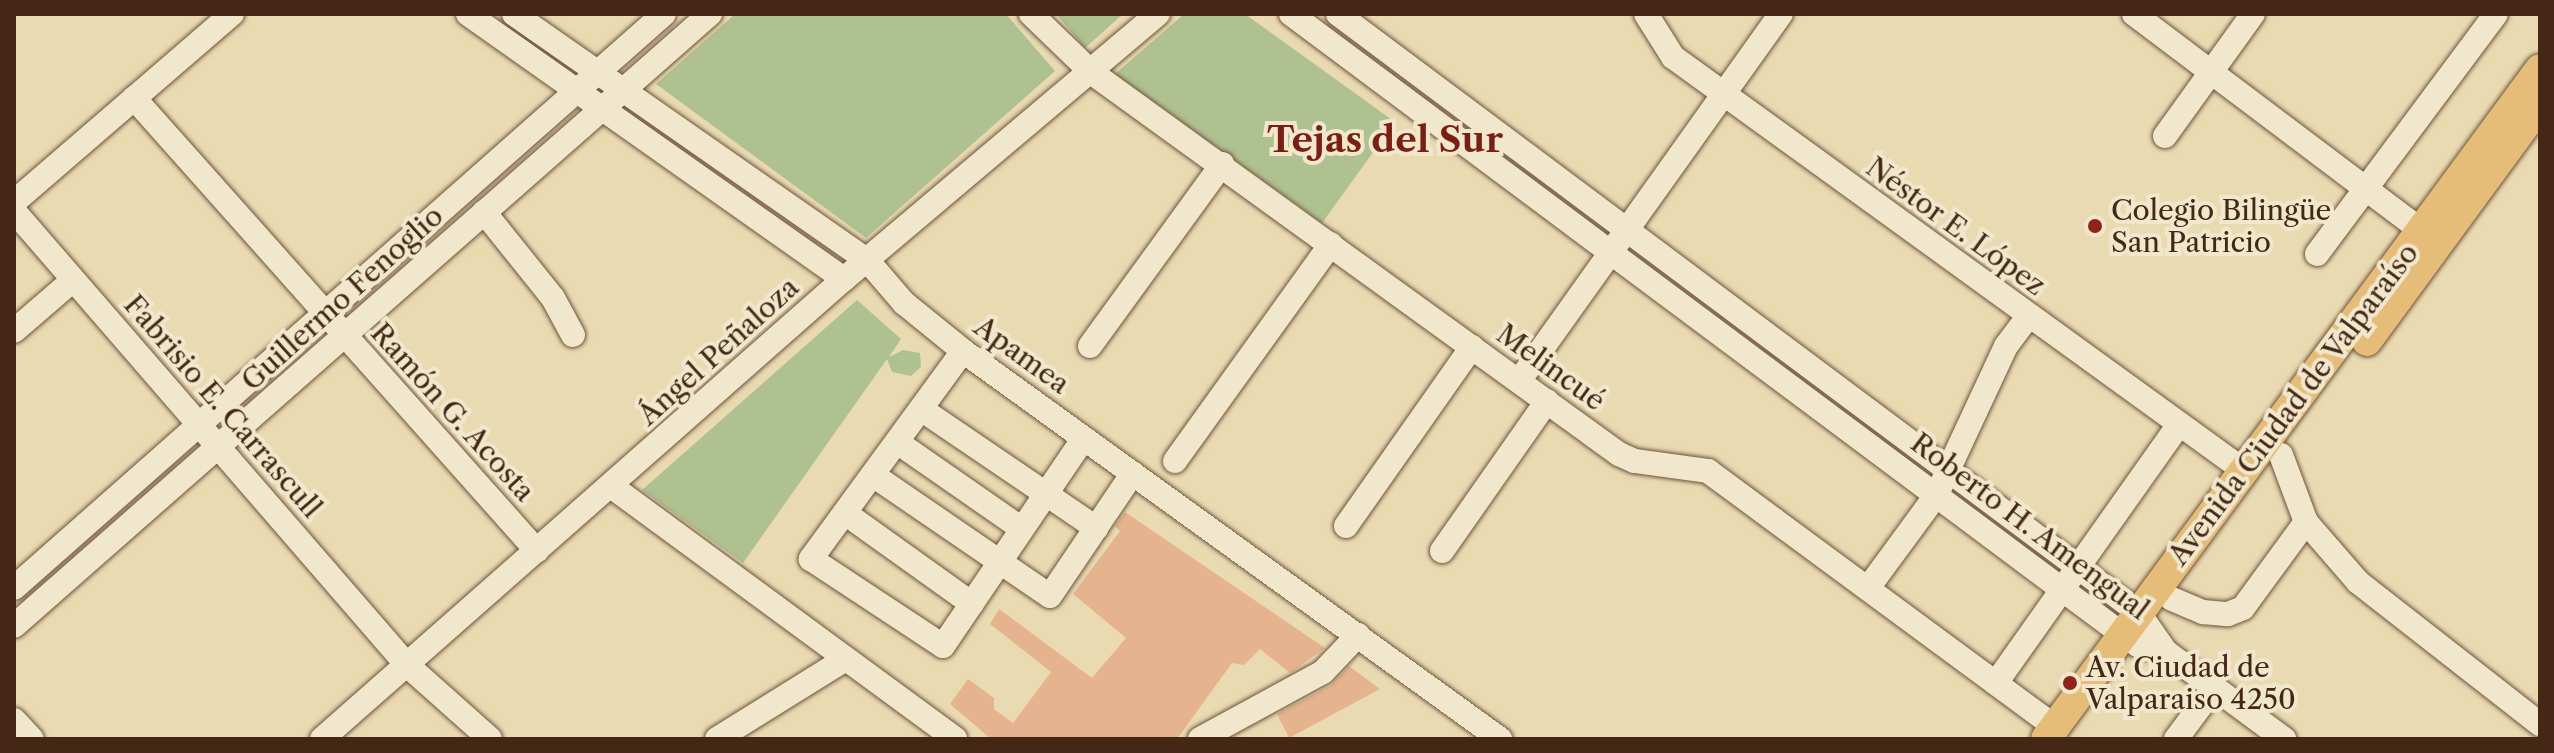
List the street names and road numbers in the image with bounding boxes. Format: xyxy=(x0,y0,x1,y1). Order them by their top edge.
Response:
street label: Néstor E. López xyxy=(1860,150,2052,302)
street label: Guillermo Fenoglio xyxy=(234,199,450,397)
street label: Avenida Ciudad de Valparaíso xyxy=(2161,236,2425,572)
street label: Ángel Peñaloza xyxy=(631,270,805,432)
street label: Fabrisio E. Carrascull xyxy=(117,288,329,524)
street label: Apamea xyxy=(968,309,1076,401)
street label: Ramón G. Acosta xyxy=(364,316,542,508)
street label: Melincué xyxy=(1490,317,1612,417)
street label: Roberto H. Amengual xyxy=(1904,425,2156,627)

